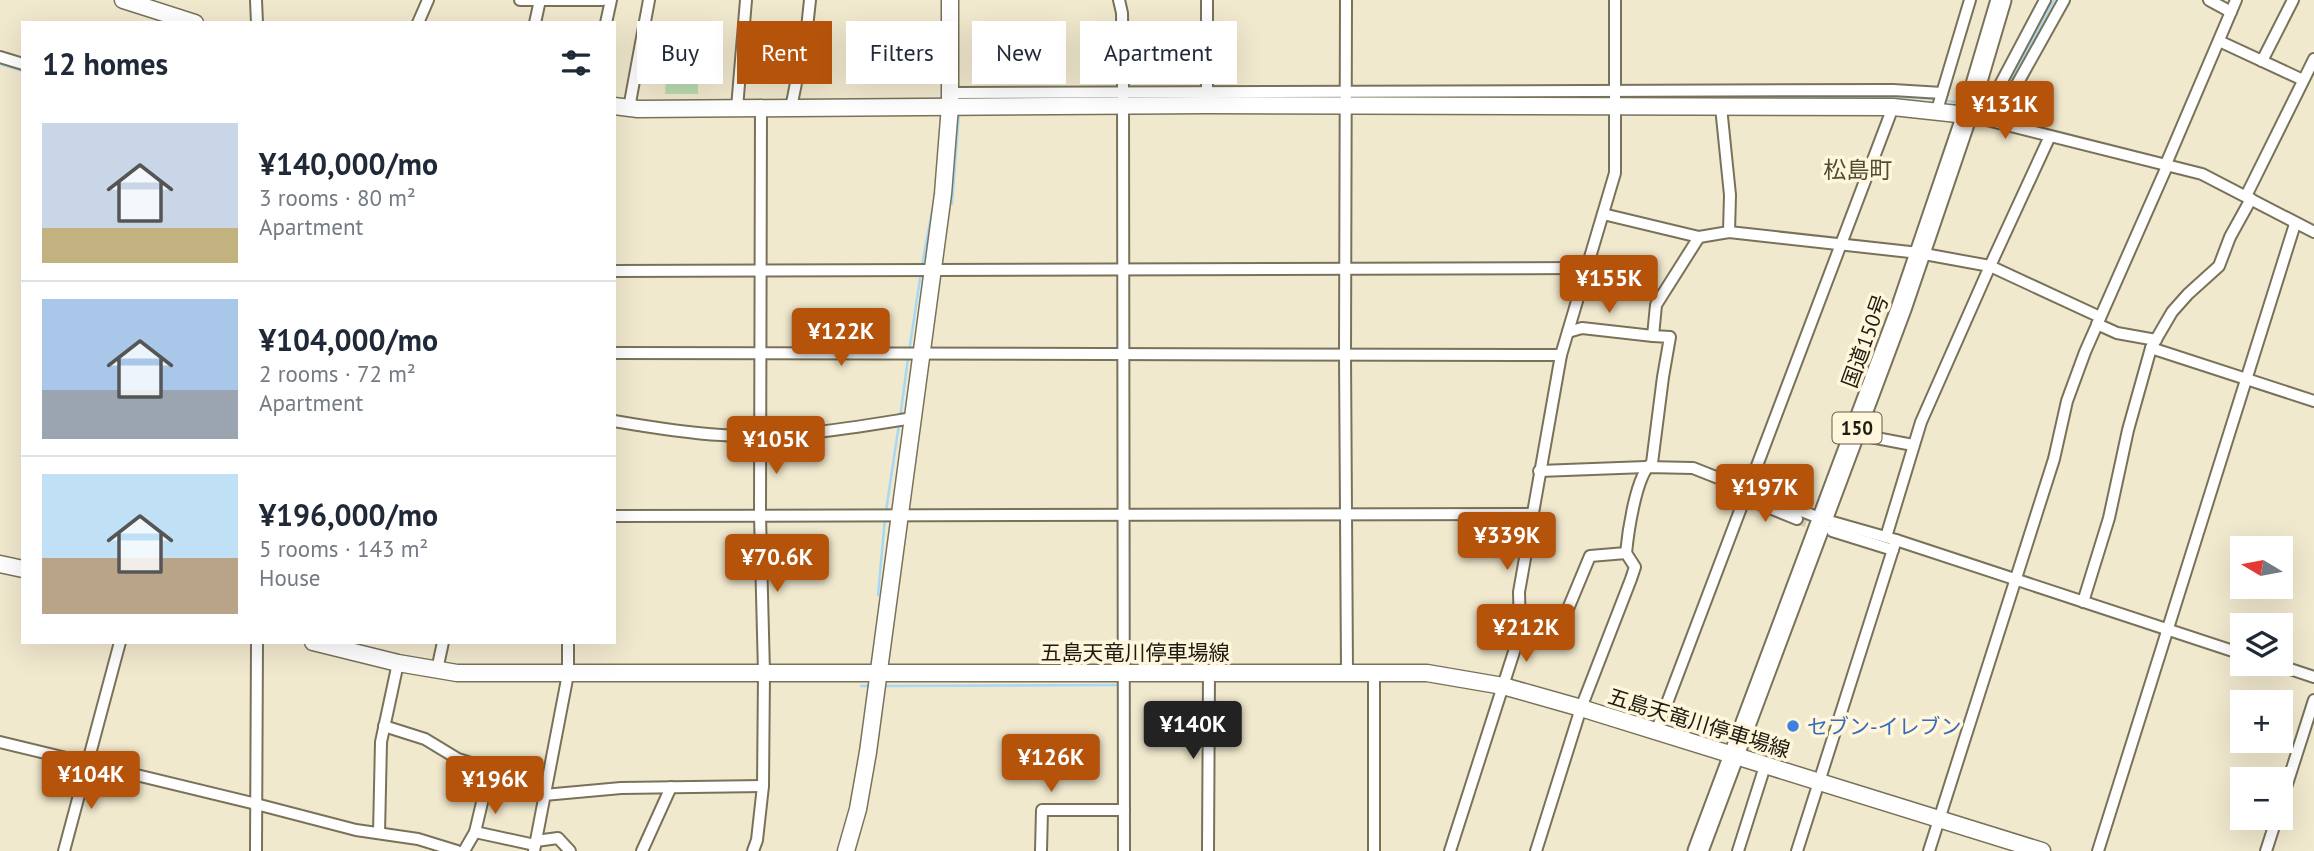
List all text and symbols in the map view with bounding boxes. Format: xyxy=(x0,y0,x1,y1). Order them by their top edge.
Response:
chip: Buy xyxy=(637,21,723,84)
chip: Rent xyxy=(737,21,832,84)
chip: Filters xyxy=(846,21,958,84)
chip: New xyxy=(972,21,1066,84)
chip: Apartment xyxy=(1080,21,1237,84)
text: 12 homes xyxy=(42,44,168,83)
icon: filters xyxy=(557,44,595,82)
pin: ¥131K xyxy=(1956,82,2054,141)
text: ¥131K xyxy=(1972,89,2038,118)
text: ¥140,000/mo xyxy=(259,144,438,183)
icon: home xyxy=(98,151,182,235)
district label: 松島町 xyxy=(1824,155,1893,184)
text: 3 rooms · 80 m² xyxy=(259,183,416,212)
text: Apartment xyxy=(259,212,363,241)
pin: ¥155K xyxy=(1560,256,1658,315)
text: ¥155K xyxy=(1576,263,1642,292)
street label: 国道150号 xyxy=(1836,291,1894,391)
pin: ¥122K xyxy=(792,308,890,368)
text: ¥122K xyxy=(808,316,874,345)
text: ¥104,000/mo xyxy=(259,320,438,359)
icon: home xyxy=(98,327,182,411)
text: 2 rooms · 72 m² xyxy=(259,359,416,388)
text: Apartment xyxy=(259,388,363,417)
road number: 150 xyxy=(1832,412,1882,444)
pin: ¥105K xyxy=(727,416,825,476)
text: ¥105K xyxy=(743,424,809,453)
pin: ¥197K xyxy=(1716,464,1814,524)
text: ¥197K xyxy=(1732,472,1798,501)
text: ¥196,000/mo xyxy=(259,495,438,534)
icon: home xyxy=(98,502,182,586)
pin: ¥339K xyxy=(1458,512,1556,572)
text: ¥339K xyxy=(1474,520,1540,549)
text: 5 rooms · 143 m² xyxy=(259,534,428,563)
pin: ¥70.6K xyxy=(720,534,834,594)
north arrow xyxy=(2230,536,2292,598)
map controls xyxy=(2230,536,2293,830)
text: ¥70.6K xyxy=(741,542,813,571)
text: House xyxy=(259,563,321,592)
pin: ¥212K xyxy=(1477,604,1575,664)
text: ¥212K xyxy=(1493,612,1559,641)
button: layers xyxy=(2230,613,2293,676)
street label: 五島天竜川停車場線 xyxy=(1041,639,1230,666)
street label: 五島天竜川停車場線 xyxy=(1605,682,1793,764)
button: + xyxy=(2230,690,2293,753)
pin: ¥140K xyxy=(1144,702,1242,761)
text: ¥140K xyxy=(1160,709,1226,738)
place label: セブン-イレブン xyxy=(1807,713,1962,740)
marker: セブン-イレブン xyxy=(1785,718,1801,734)
pin: ¥126K xyxy=(1002,734,1100,794)
text: ¥126K xyxy=(1018,742,1084,771)
pin: ¥104K xyxy=(42,752,140,811)
pin: ¥196K xyxy=(446,756,544,816)
text: ¥104K xyxy=(58,759,124,788)
text: ¥196K xyxy=(462,764,528,793)
button: − xyxy=(2230,767,2293,830)

